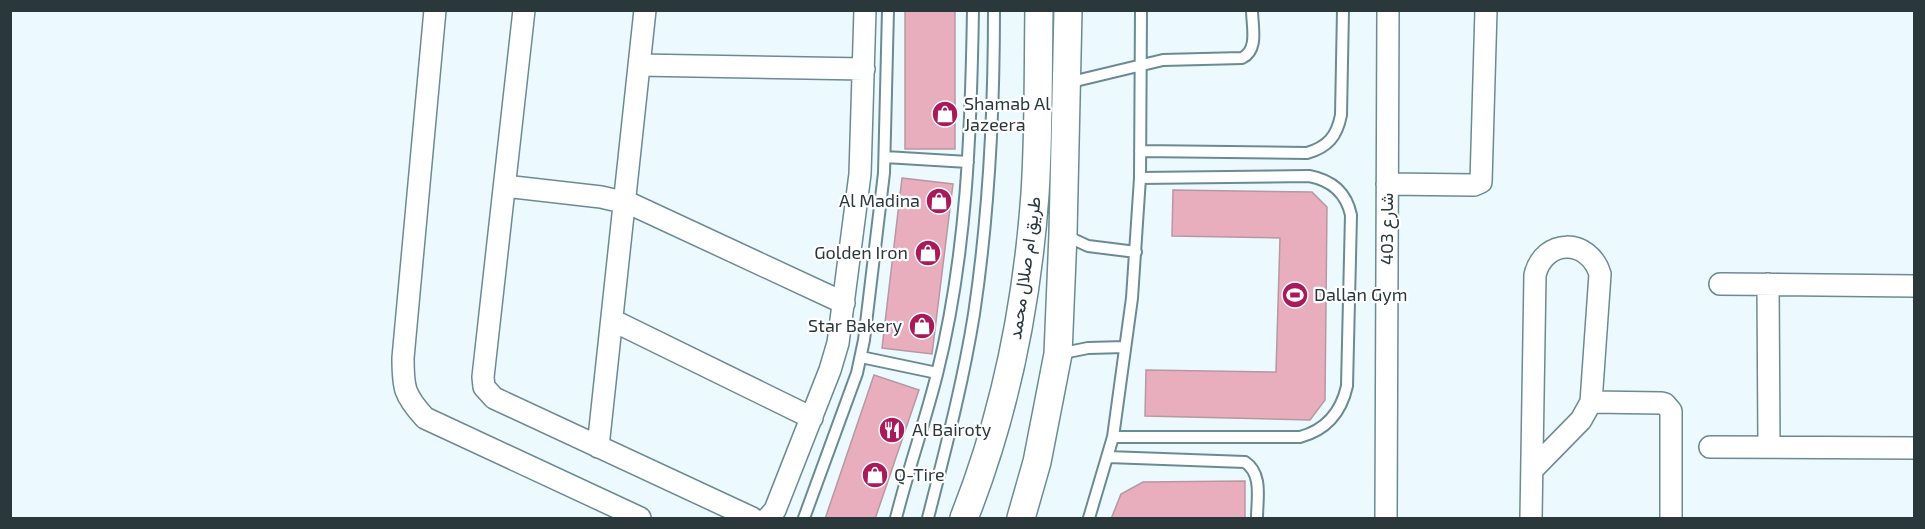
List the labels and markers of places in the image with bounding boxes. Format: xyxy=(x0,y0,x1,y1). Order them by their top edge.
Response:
place label: Shamab Al Jazeera xyxy=(964,92,1051,135)
shop icon: Shamab Al Jazeera xyxy=(930,99,960,129)
shop icon: Al Madina xyxy=(924,186,954,216)
place label: Al Madina xyxy=(839,189,920,211)
shop icon: Golden Iron xyxy=(913,238,943,268)
place label: Golden Iron xyxy=(814,241,908,263)
sports icon: Dallan Gym xyxy=(1280,280,1310,310)
place label: Dallan Gym xyxy=(1314,283,1407,305)
shop icon: Star Bakery xyxy=(907,311,937,341)
place label: Star Bakery xyxy=(808,314,902,336)
restaurant icon: Al Bairoty xyxy=(877,415,907,445)
place label: Al Bairoty xyxy=(912,418,992,440)
shop icon: Q-Tire xyxy=(860,460,890,490)
place label: Q-Tire xyxy=(894,463,945,485)

